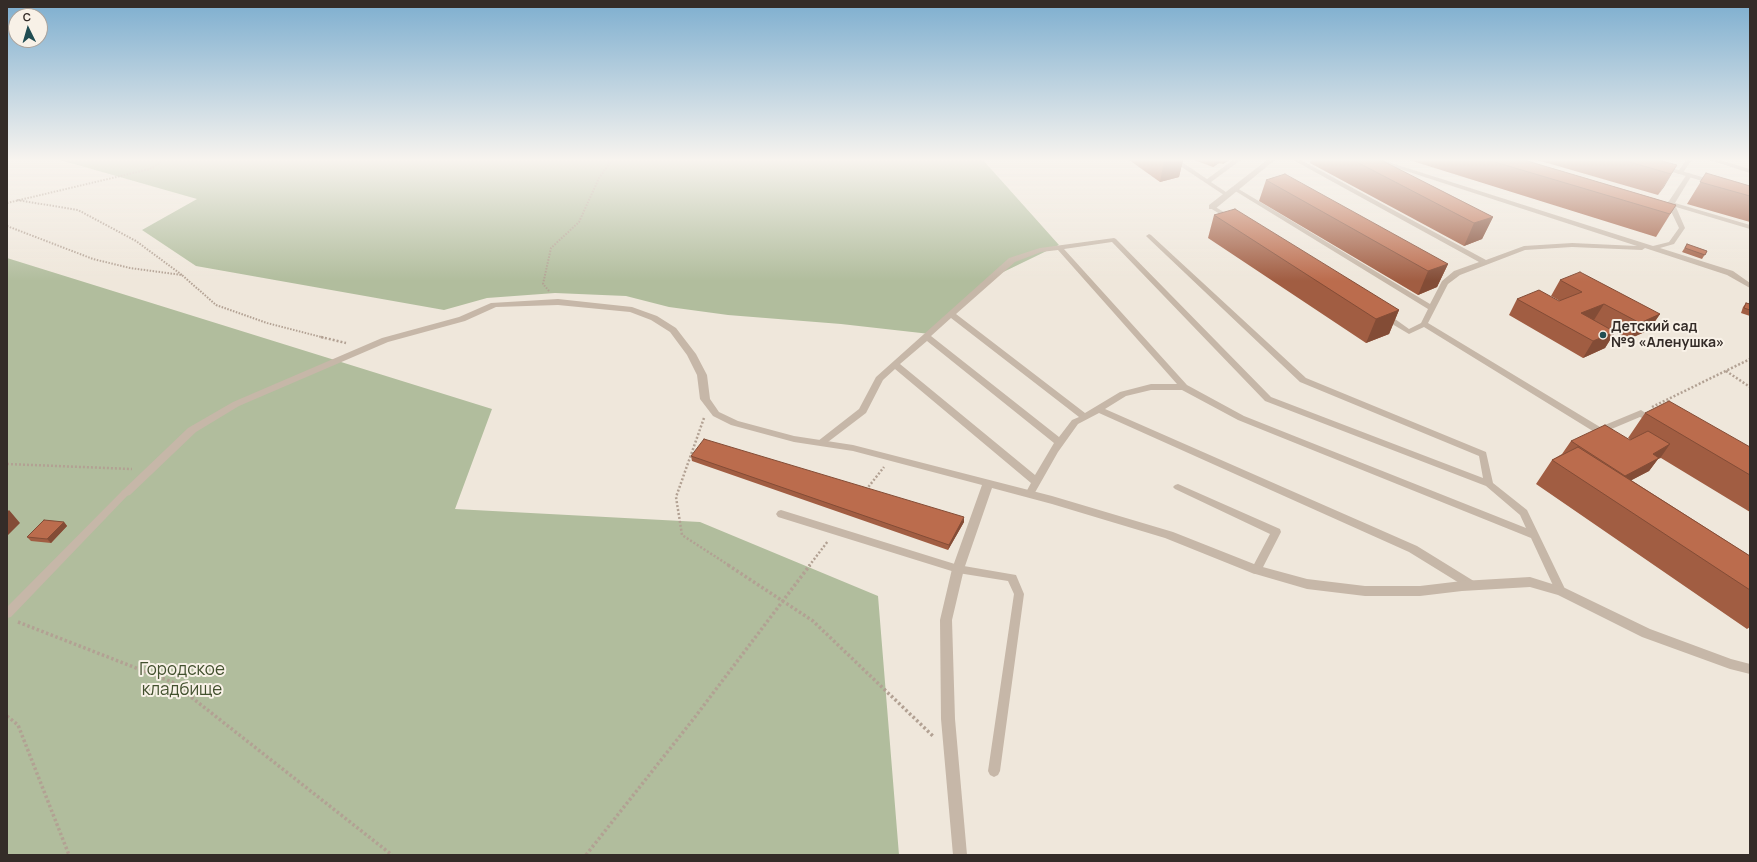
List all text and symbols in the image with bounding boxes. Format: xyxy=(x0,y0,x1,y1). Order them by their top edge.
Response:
north arrow xyxy=(8,8,48,48)
text: С xyxy=(22,9,32,24)
place label: Детский сад №9 «Аленушка» xyxy=(1611,319,1724,352)
marker: Детский сад №9 «Аленушка» xyxy=(1598,330,1608,340)
park label: Городское кладбище xyxy=(139,660,225,700)

